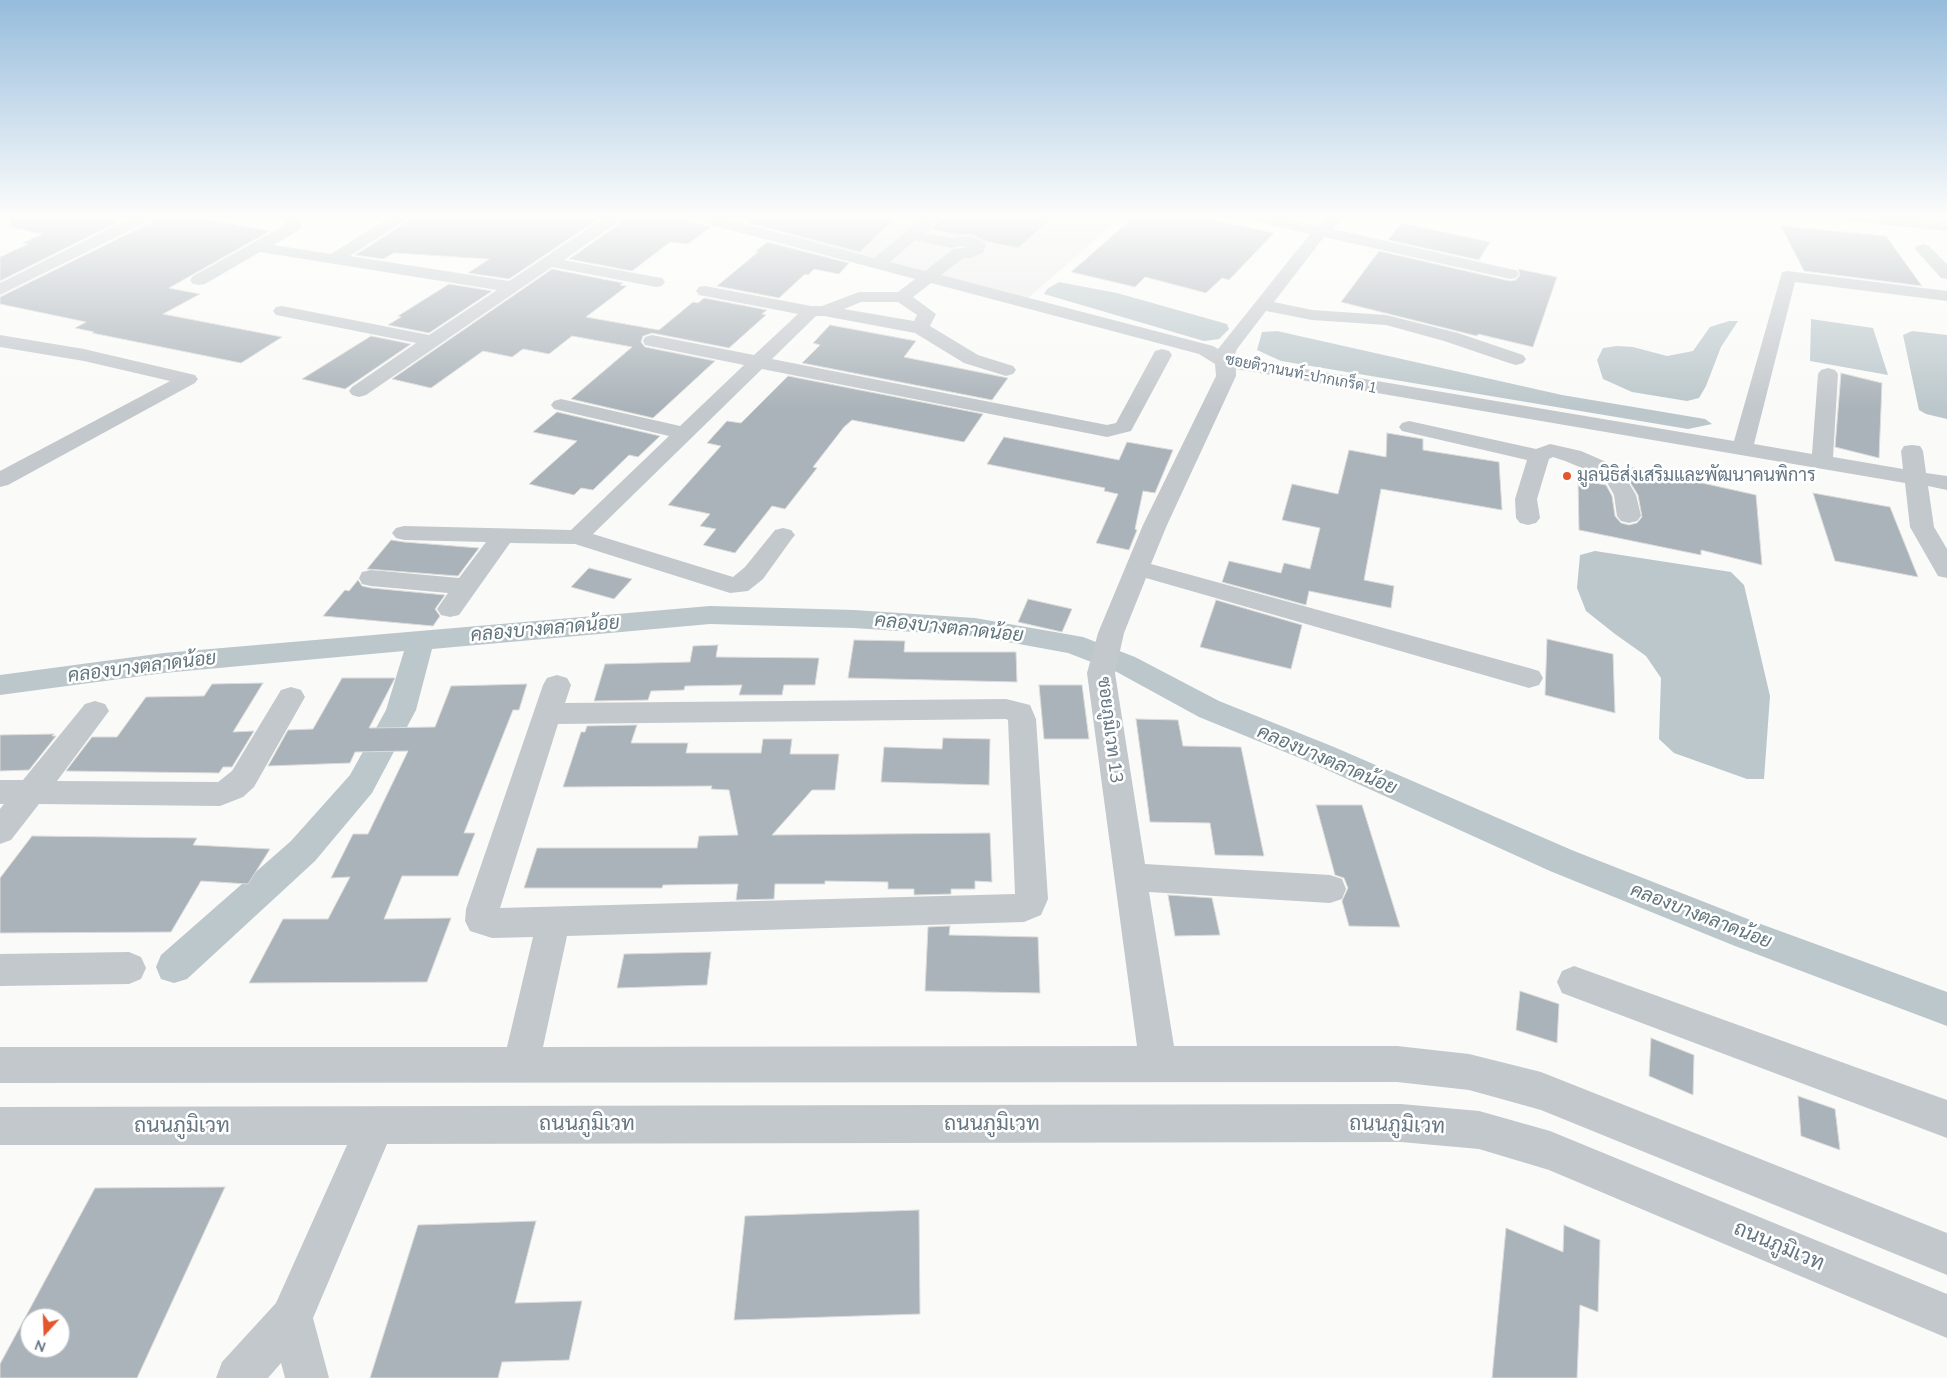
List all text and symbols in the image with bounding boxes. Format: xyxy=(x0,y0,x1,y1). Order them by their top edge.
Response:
street label: ซอยติวานนท์-ปากเกร็ด 1 xyxy=(1224,350,1378,398)
place label: มูลนิธิส่งเสริมและพัฒนาคนพิการ xyxy=(1577,465,1816,487)
marker: มูลนิธิส่งเสริมและพัฒนาคนพิการ xyxy=(1561,470,1573,482)
water label: คลองบางตลาดน้อย xyxy=(873,609,1025,647)
water label: คลองบางตลาดน้อย xyxy=(470,611,620,647)
water label: คลองบางตลาดน้อย xyxy=(66,647,218,687)
street label: ซอยภูมิเวท 13 xyxy=(1093,676,1127,784)
water label: คลองบางตลาดน้อย xyxy=(1254,720,1400,800)
water label: คลองบางตลาดน้อย xyxy=(1627,879,1775,953)
street label: ถนนภูมิเวท xyxy=(539,1111,635,1137)
street label: ถนนภูมิเวท xyxy=(944,1111,1040,1137)
street label: ถนนภูมิเวท xyxy=(1349,1111,1445,1139)
street label: ถนนภูมิเวท xyxy=(134,1113,230,1139)
street label: ถนนภูมิเวท xyxy=(1730,1216,1828,1276)
north arrow xyxy=(20,1308,70,1358)
text: N xyxy=(32,1336,48,1356)

